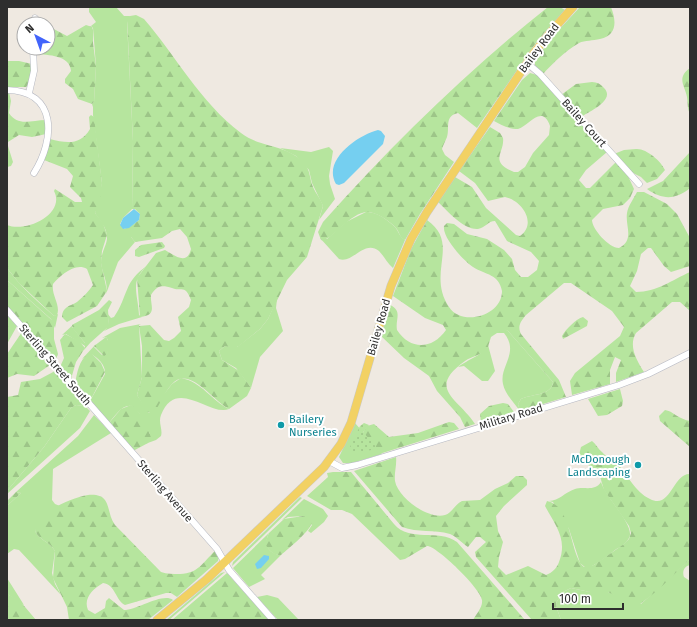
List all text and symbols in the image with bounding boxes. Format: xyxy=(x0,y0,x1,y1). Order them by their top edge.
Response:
north arrow xyxy=(16,16,56,56)
street label: Bailey Road xyxy=(516,21,562,75)
text: N xyxy=(23,22,37,36)
street label: Bailey Court xyxy=(559,96,609,150)
street label: Bailey Road xyxy=(365,297,393,357)
street label: Sterling Street South xyxy=(16,322,94,408)
street label: Military Road xyxy=(478,401,544,433)
place label: Bailery Nurseries xyxy=(289,413,337,439)
marker: Bailery Nurseries xyxy=(276,420,286,430)
place label: McDonough Landscaping xyxy=(568,453,630,479)
street label: Sterling Avenue xyxy=(135,457,195,525)
marker: McDonough Landscaping xyxy=(633,460,643,470)
scale bar xyxy=(553,585,623,611)
text: 100 m xyxy=(559,592,591,606)

